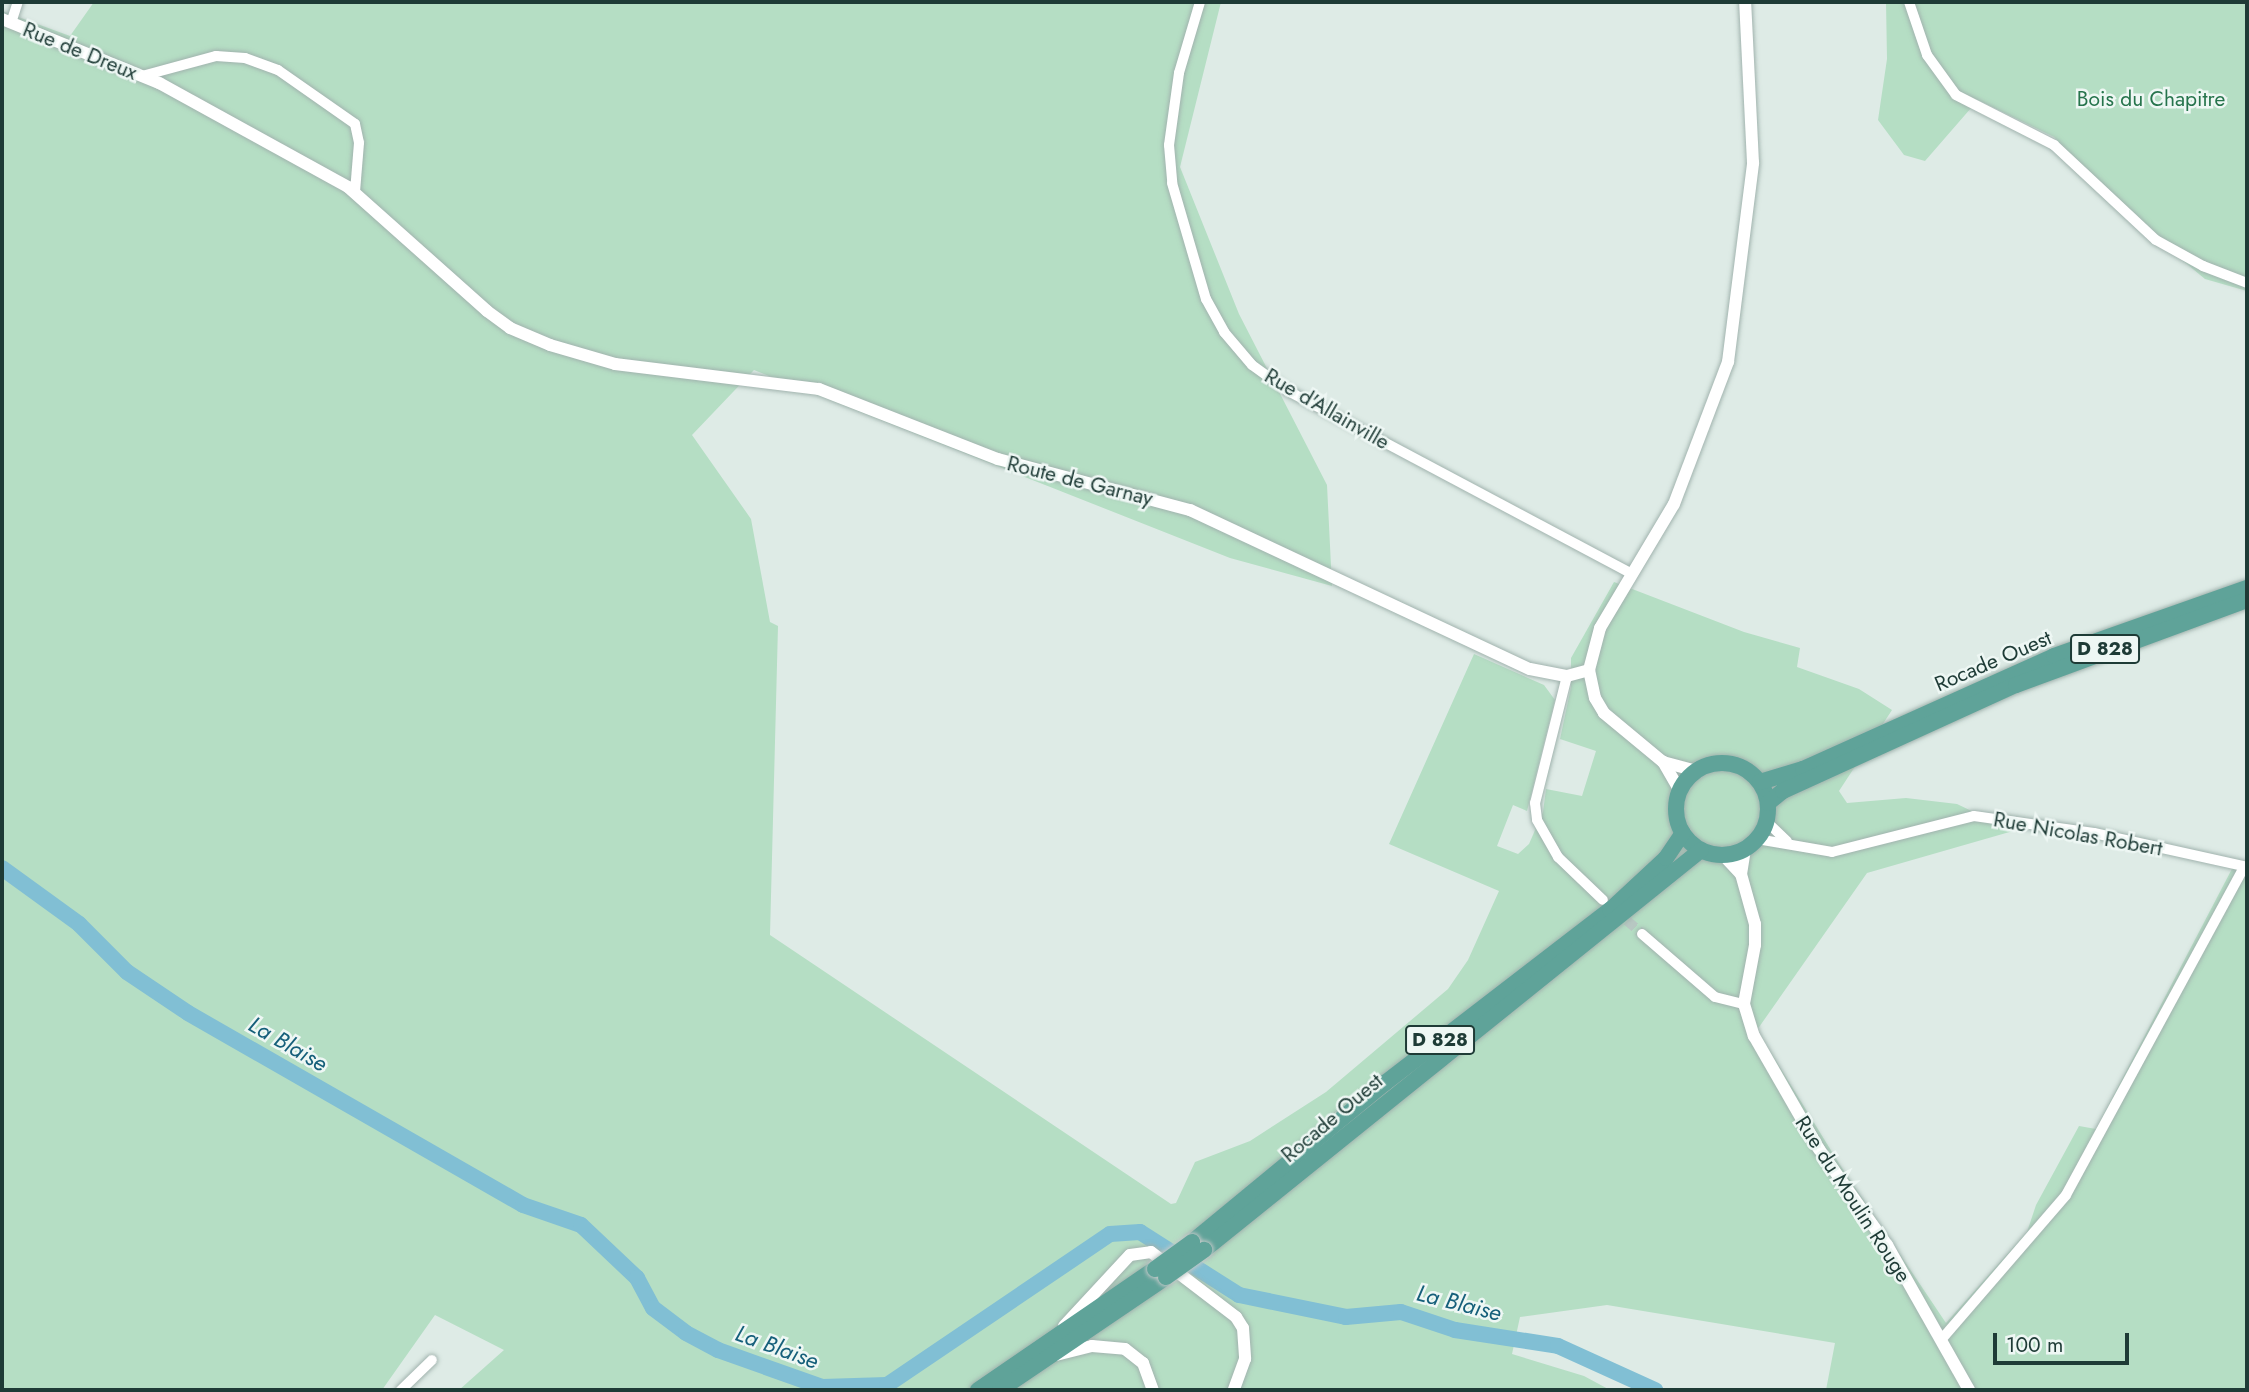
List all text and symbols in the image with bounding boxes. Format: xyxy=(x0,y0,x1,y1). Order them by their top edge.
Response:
street label: Rue de Dreux xyxy=(19,17,141,85)
park label: Bois du Chapitre xyxy=(2077,86,2225,112)
street label: Rue d'Allainville xyxy=(1260,363,1394,455)
street label: Route de Garnay xyxy=(1005,451,1155,511)
street label: Rocade Ouest xyxy=(1931,625,2055,697)
road number: D 828 xyxy=(2070,634,2140,664)
street label: Rue Nicolas Robert xyxy=(1992,807,2164,861)
water label: La Blaise xyxy=(244,1010,332,1078)
road number: D 828 xyxy=(1405,1024,1475,1056)
street label: Rocade Ouest xyxy=(1276,1068,1388,1168)
street label: Rue du Moulin Rouge xyxy=(1790,1111,1916,1287)
water label: La Blaise xyxy=(1414,1279,1504,1327)
scale bar xyxy=(1997,1318,2134,1362)
water label: La Blaise xyxy=(732,1319,822,1375)
text: 100 m xyxy=(2006,1330,2063,1360)

